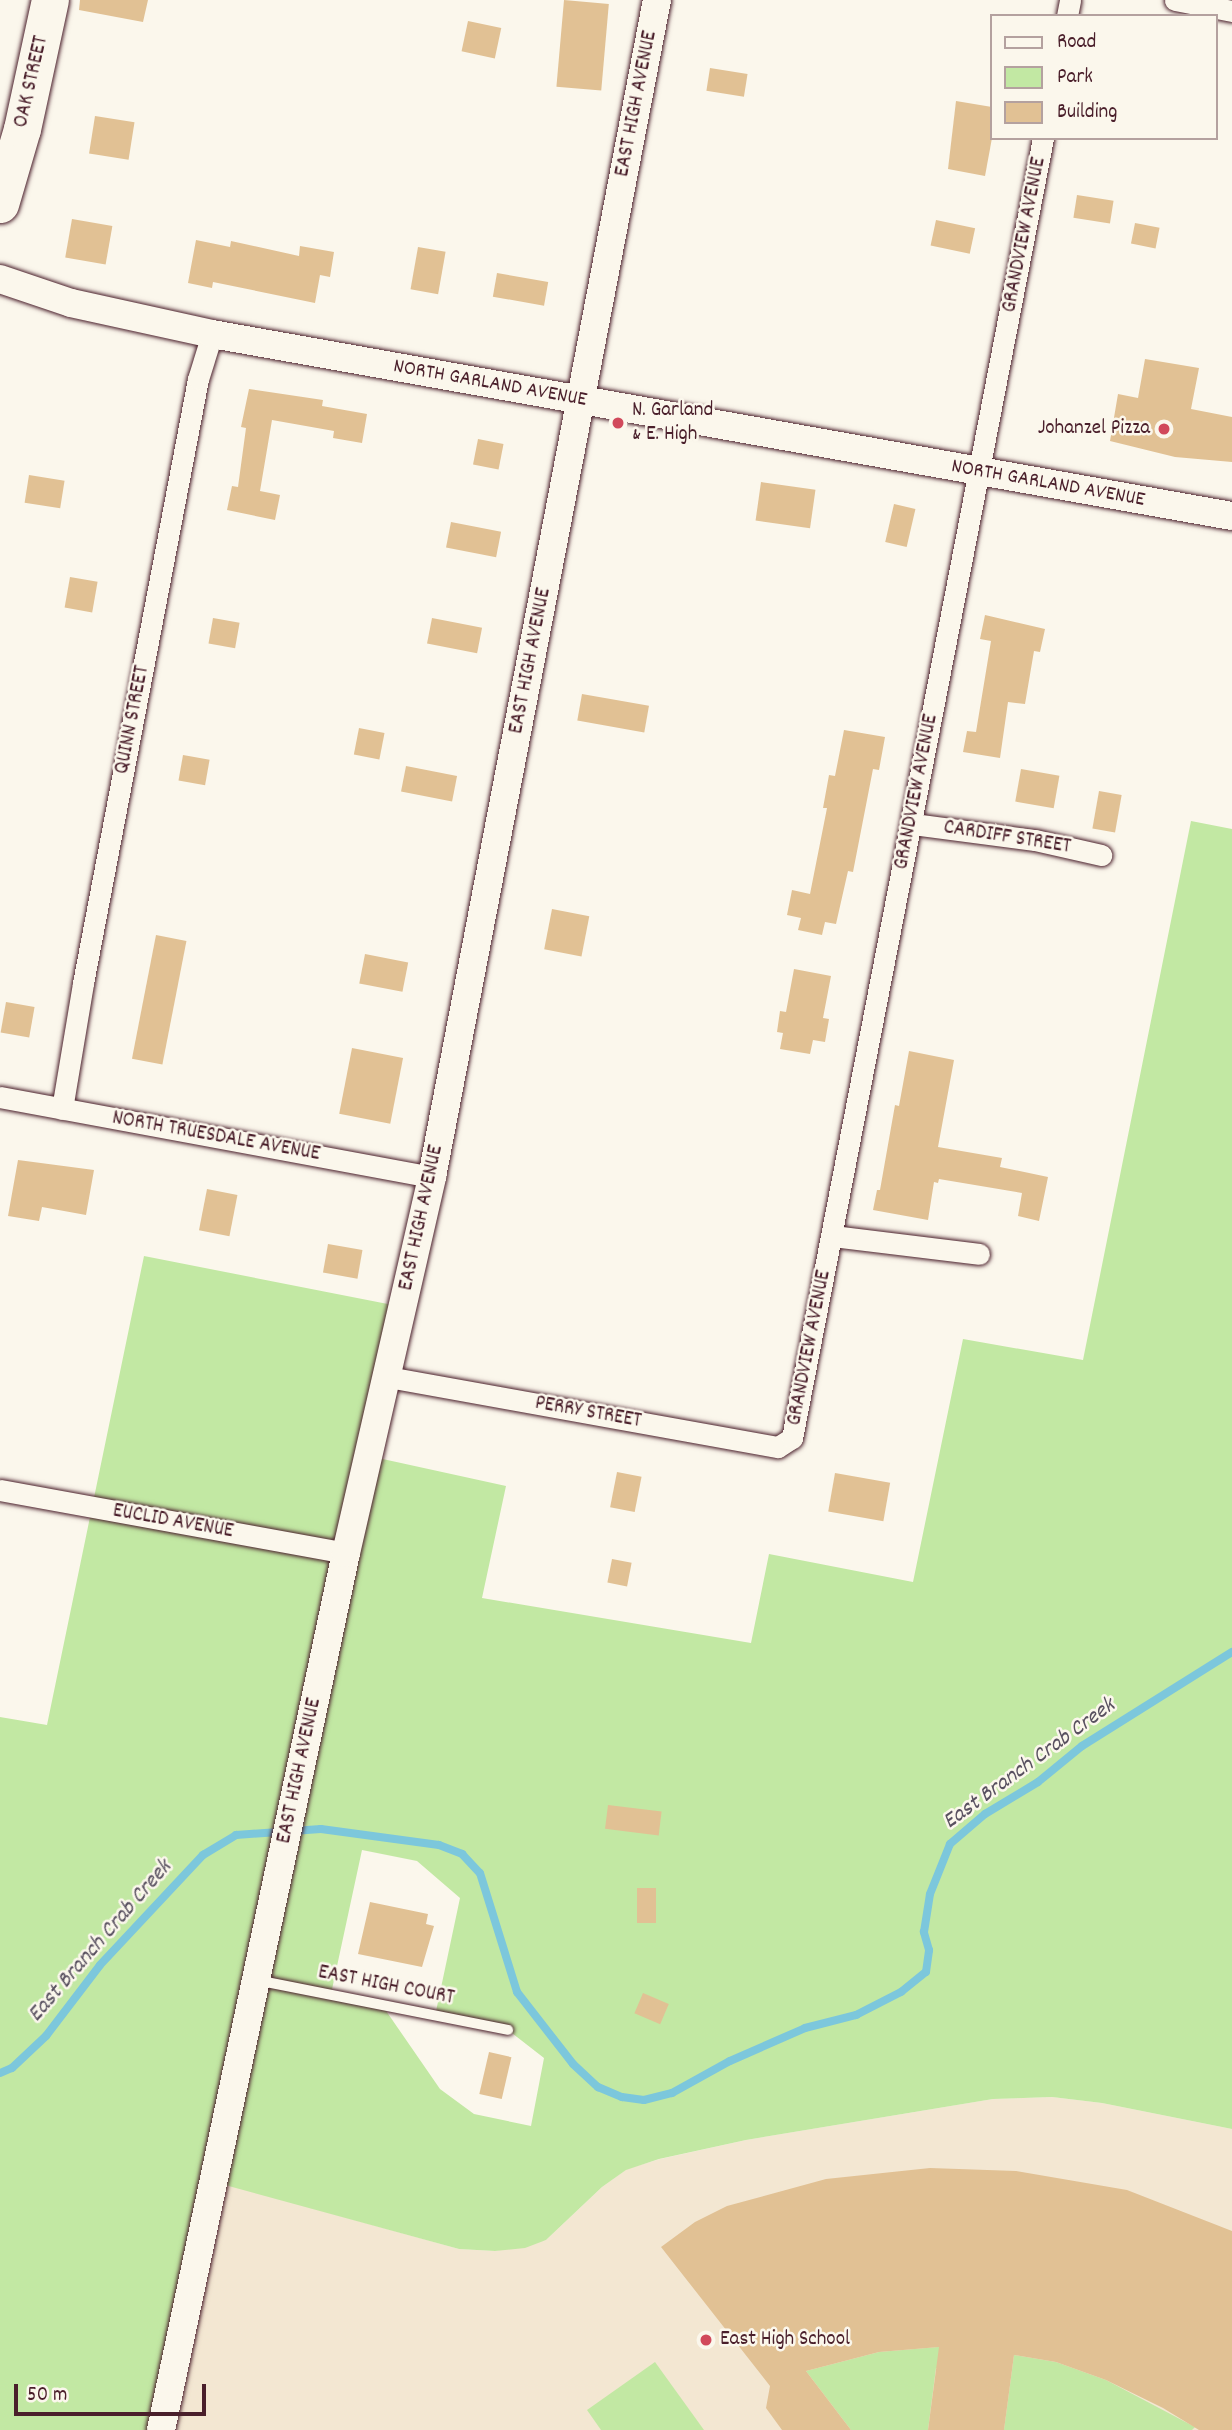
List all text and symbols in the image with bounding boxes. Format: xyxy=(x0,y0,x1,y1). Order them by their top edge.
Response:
legend xyxy=(990,14,1218,140)
text: Road xyxy=(1057,28,1096,58)
street label: EAST HIGH AVENUE xyxy=(611,29,663,179)
street label: OAK STREET xyxy=(9,34,55,130)
text: Park xyxy=(1057,63,1093,93)
text: Building xyxy=(1057,98,1117,128)
street label: GRANDVIEW AVENUE xyxy=(998,155,1052,315)
street label: NORTH GARLAND AVENUE xyxy=(391,355,589,413)
place label: N. Garland & E. High xyxy=(632,398,713,448)
marker: N. Garland & E. High xyxy=(610,415,626,431)
place label: Johanzel Pizza xyxy=(1038,416,1150,442)
marker: Johanzel Pizza xyxy=(1156,421,1172,437)
street label: NORTH GARLAND AVENUE xyxy=(949,455,1147,513)
street label: EAST HIGH AVENUE xyxy=(505,586,557,736)
street label: QUINN STREET xyxy=(110,664,156,776)
street label: GRANDVIEW AVENUE xyxy=(890,712,944,872)
street label: CARDIFF STREET xyxy=(942,816,1072,860)
street label: NORTH TRUESDALE AVENUE xyxy=(110,1106,322,1168)
street label: EAST HIGH AVENUE xyxy=(394,1143,450,1293)
street label: GRANDVIEW AVENUE xyxy=(783,1268,837,1428)
street label: PERRY STREET xyxy=(533,1391,643,1435)
street label: EUCLID AVENUE xyxy=(111,1499,235,1545)
water label: East Branch Crab Creek xyxy=(939,1693,1121,1837)
street label: EAST HIGH AVENUE xyxy=(272,1696,328,1846)
water label: East Branch Crab Creek xyxy=(23,1855,179,2029)
street label: EAST HIGH COURT xyxy=(316,1960,456,2012)
place label: East High School xyxy=(720,2327,850,2353)
marker: East High School xyxy=(698,2332,714,2348)
scale bar xyxy=(18,2370,210,2414)
text: 50 m xyxy=(27,2381,67,2411)

